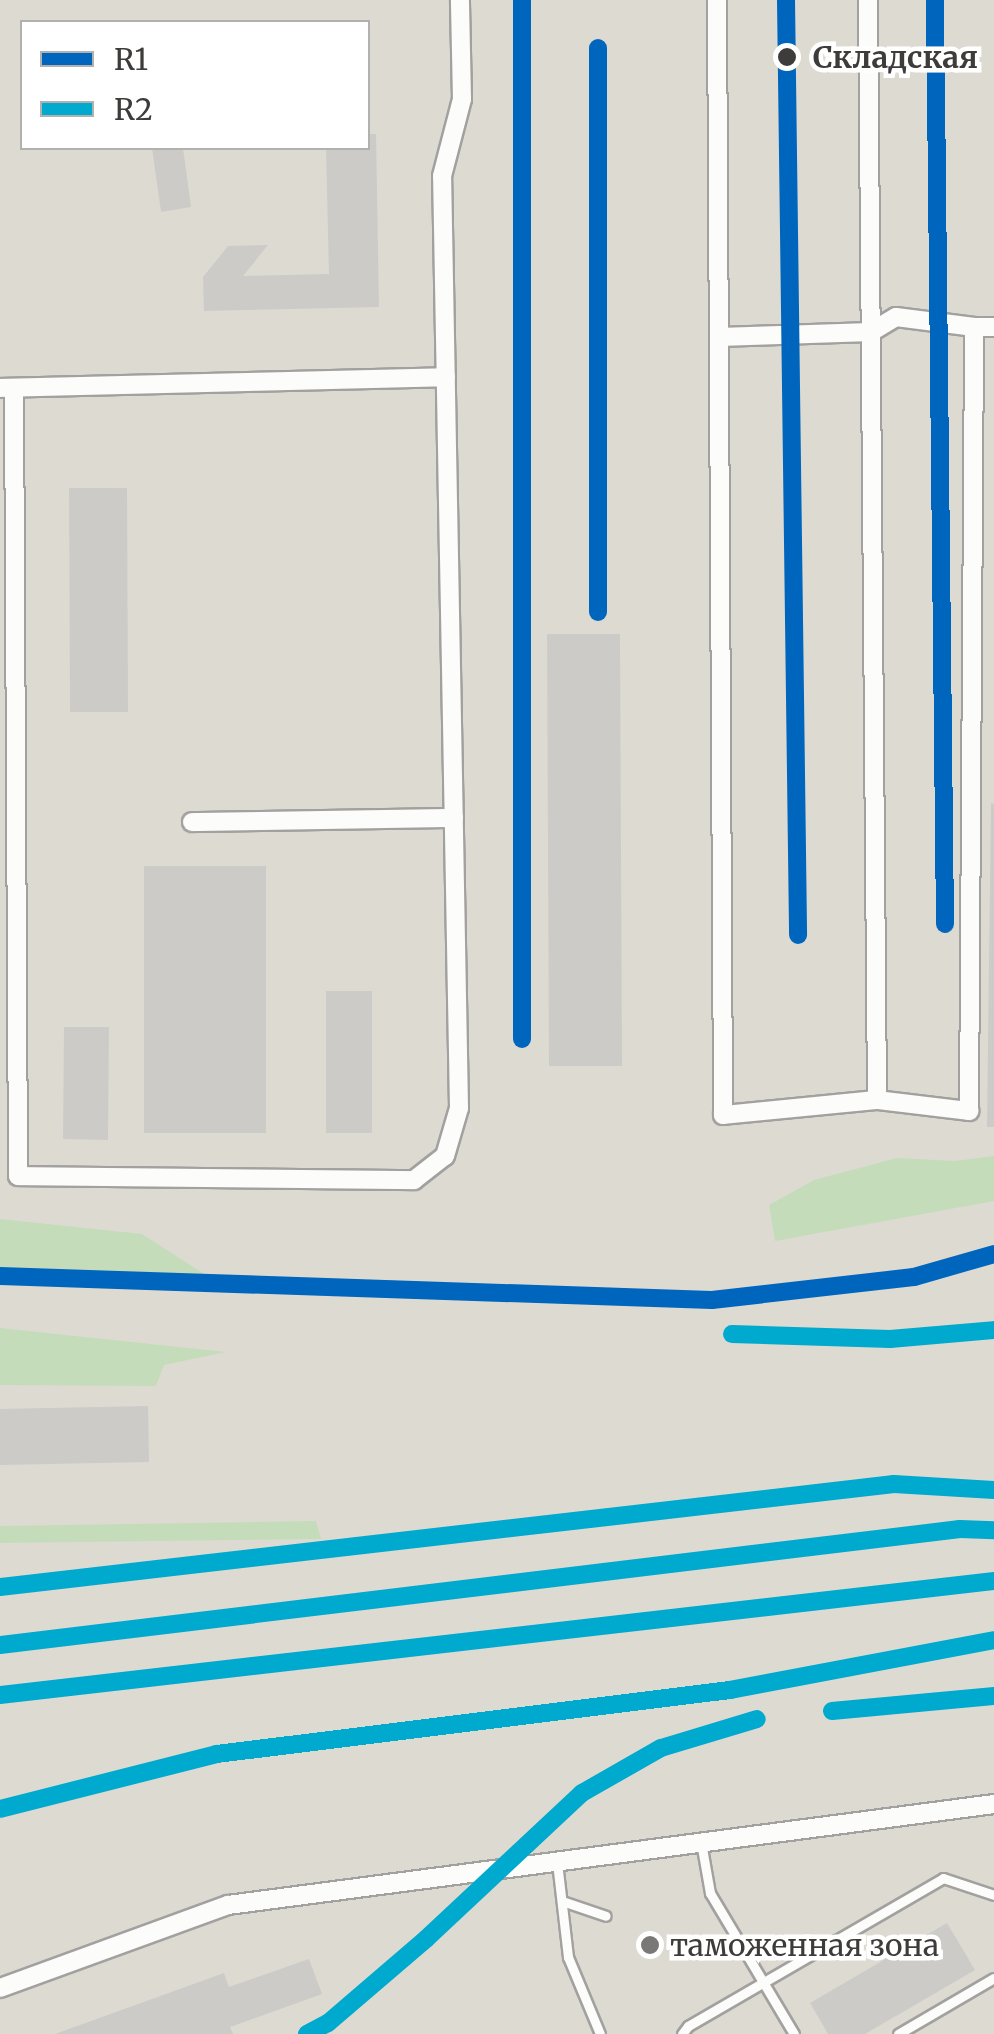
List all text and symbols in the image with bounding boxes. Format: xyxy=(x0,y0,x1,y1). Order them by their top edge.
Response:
legend xyxy=(20,20,370,150)
place label: Складская xyxy=(813,39,978,75)
text: R1 xyxy=(114,40,148,78)
marker: Складская xyxy=(770,40,804,74)
text: R2 xyxy=(114,90,153,128)
place label: таможенная зона xyxy=(670,1927,939,1963)
marker: таможенная зона xyxy=(639,1934,661,1956)

